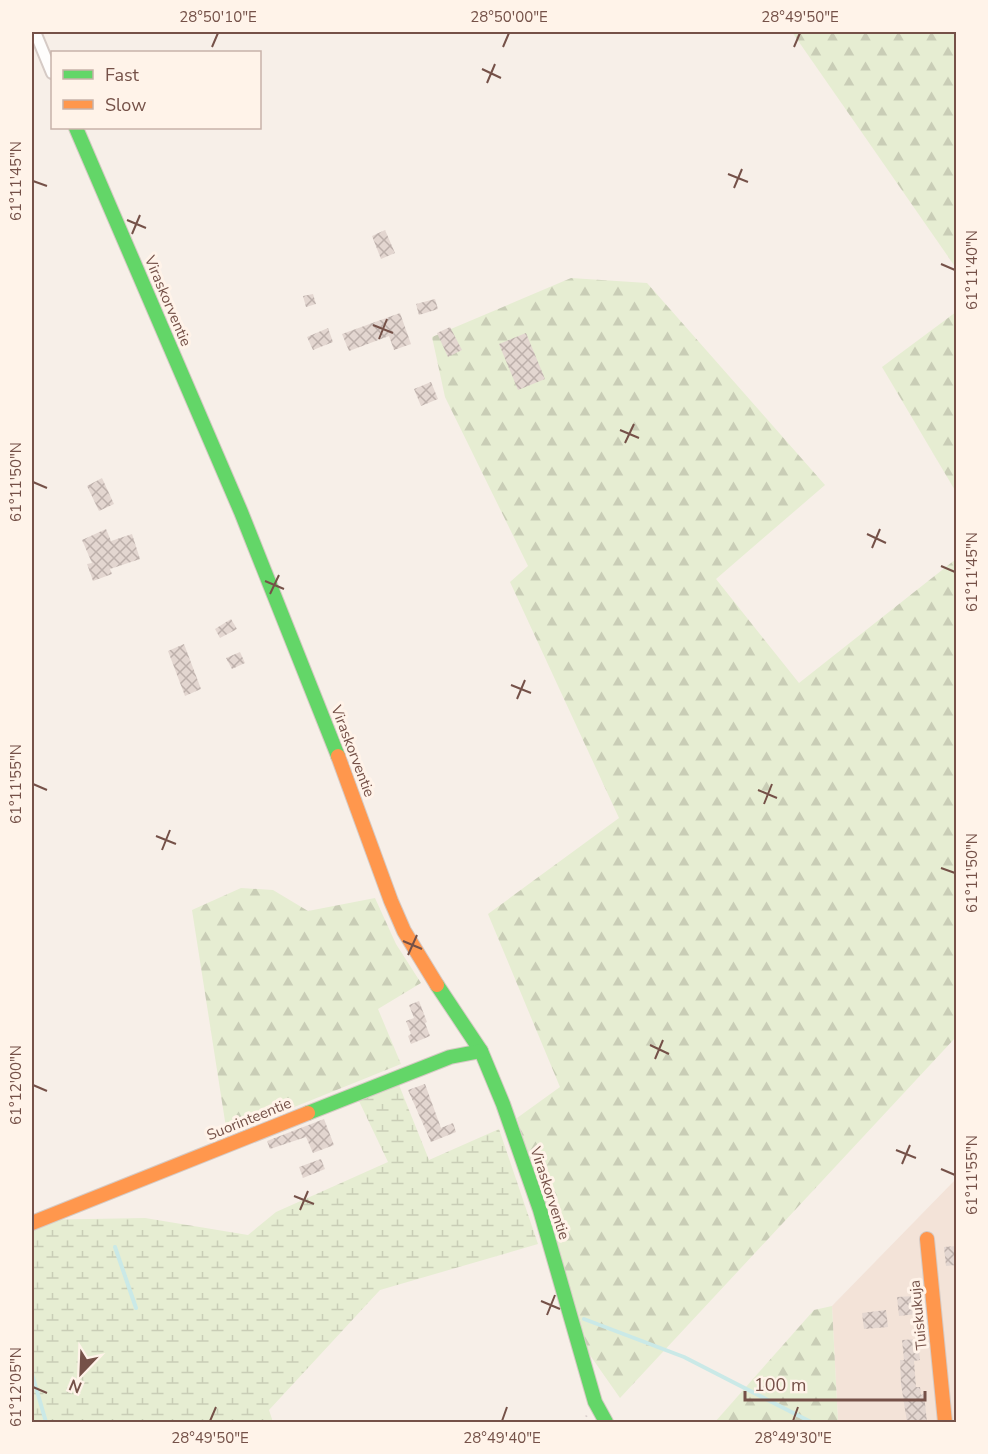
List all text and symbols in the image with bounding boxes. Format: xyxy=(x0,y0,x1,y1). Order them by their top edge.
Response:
text: 28°50'10"E xyxy=(179,7,257,27)
text: 28°50'00"E xyxy=(470,7,548,27)
text: 28°49'50"E xyxy=(761,7,839,27)
legend xyxy=(51,51,261,129)
text: Fast xyxy=(105,63,140,87)
text: Slow xyxy=(105,93,146,117)
text: 61°11'45"N xyxy=(6,141,26,221)
text: 61°11'40"N xyxy=(962,230,982,310)
street label: Viraskorventie xyxy=(140,252,196,349)
text: 61°11'50"N xyxy=(6,442,26,522)
text: 61°11'45"N xyxy=(962,532,982,612)
street label: Viraskorventie xyxy=(326,701,380,800)
text: 61°11'55"N xyxy=(6,744,26,824)
text: 61°11'50"N xyxy=(962,833,982,913)
text: 61°12'00"N xyxy=(6,1045,26,1125)
street label: Suorinteentie xyxy=(204,1093,294,1145)
text: 61°11'55"N xyxy=(962,1135,982,1215)
street label: Viraskorventie xyxy=(525,1143,574,1242)
street label: Tuiskukuja xyxy=(904,1279,932,1351)
north arrow xyxy=(51,1343,111,1403)
text: 61°12'05"N xyxy=(6,1347,26,1427)
scale bar xyxy=(745,1364,925,1402)
text: N xyxy=(66,1373,85,1398)
text: 100 m xyxy=(754,1373,806,1397)
text: 28°49'50"E xyxy=(171,1428,249,1448)
text: 28°49'40"E xyxy=(463,1428,541,1448)
text: 28°49'30"E xyxy=(754,1428,832,1448)

